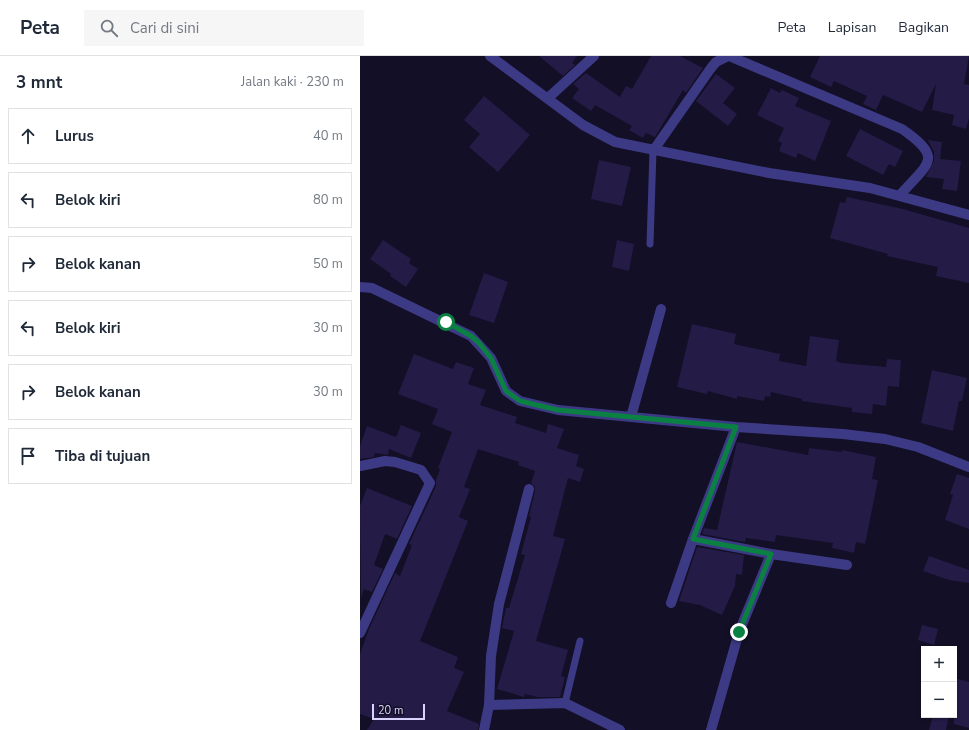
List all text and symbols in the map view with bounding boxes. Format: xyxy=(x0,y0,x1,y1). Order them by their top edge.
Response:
search box xyxy=(84,10,364,46)
text: Peta xyxy=(20,15,60,41)
icon: search xyxy=(98,17,120,39)
text: Cari di sini xyxy=(130,18,199,38)
text: Peta xyxy=(778,18,806,37)
text: Lapisan xyxy=(828,18,876,37)
text: Bagikan xyxy=(898,18,949,37)
text: 3 mnt xyxy=(16,71,62,94)
text: Jalan kaki · 230 m xyxy=(241,73,344,91)
icon: ahead xyxy=(17,125,39,147)
text: Lurus xyxy=(55,126,94,146)
text: 40 m xyxy=(313,127,343,145)
icon: left xyxy=(17,189,39,211)
text: Belok kiri xyxy=(55,190,120,210)
text: 80 m xyxy=(313,191,343,209)
icon: right xyxy=(17,253,39,275)
text: Belok kanan xyxy=(55,254,141,274)
text: 50 m xyxy=(313,255,343,273)
route start xyxy=(437,313,455,331)
icon: left xyxy=(17,317,39,339)
text: Belok kiri xyxy=(55,318,120,338)
text: 30 m xyxy=(313,319,343,337)
icon: right xyxy=(17,381,39,403)
text: Belok kanan xyxy=(55,382,141,402)
text: 30 m xyxy=(313,383,343,401)
icon: arrive xyxy=(17,445,39,467)
text: Tiba di tujuan xyxy=(55,446,150,466)
route end xyxy=(730,623,748,641)
map controls xyxy=(921,646,957,718)
button: + xyxy=(921,646,957,682)
button: − xyxy=(921,682,957,718)
scale bar xyxy=(372,702,425,721)
text: 20 m xyxy=(378,703,403,718)

